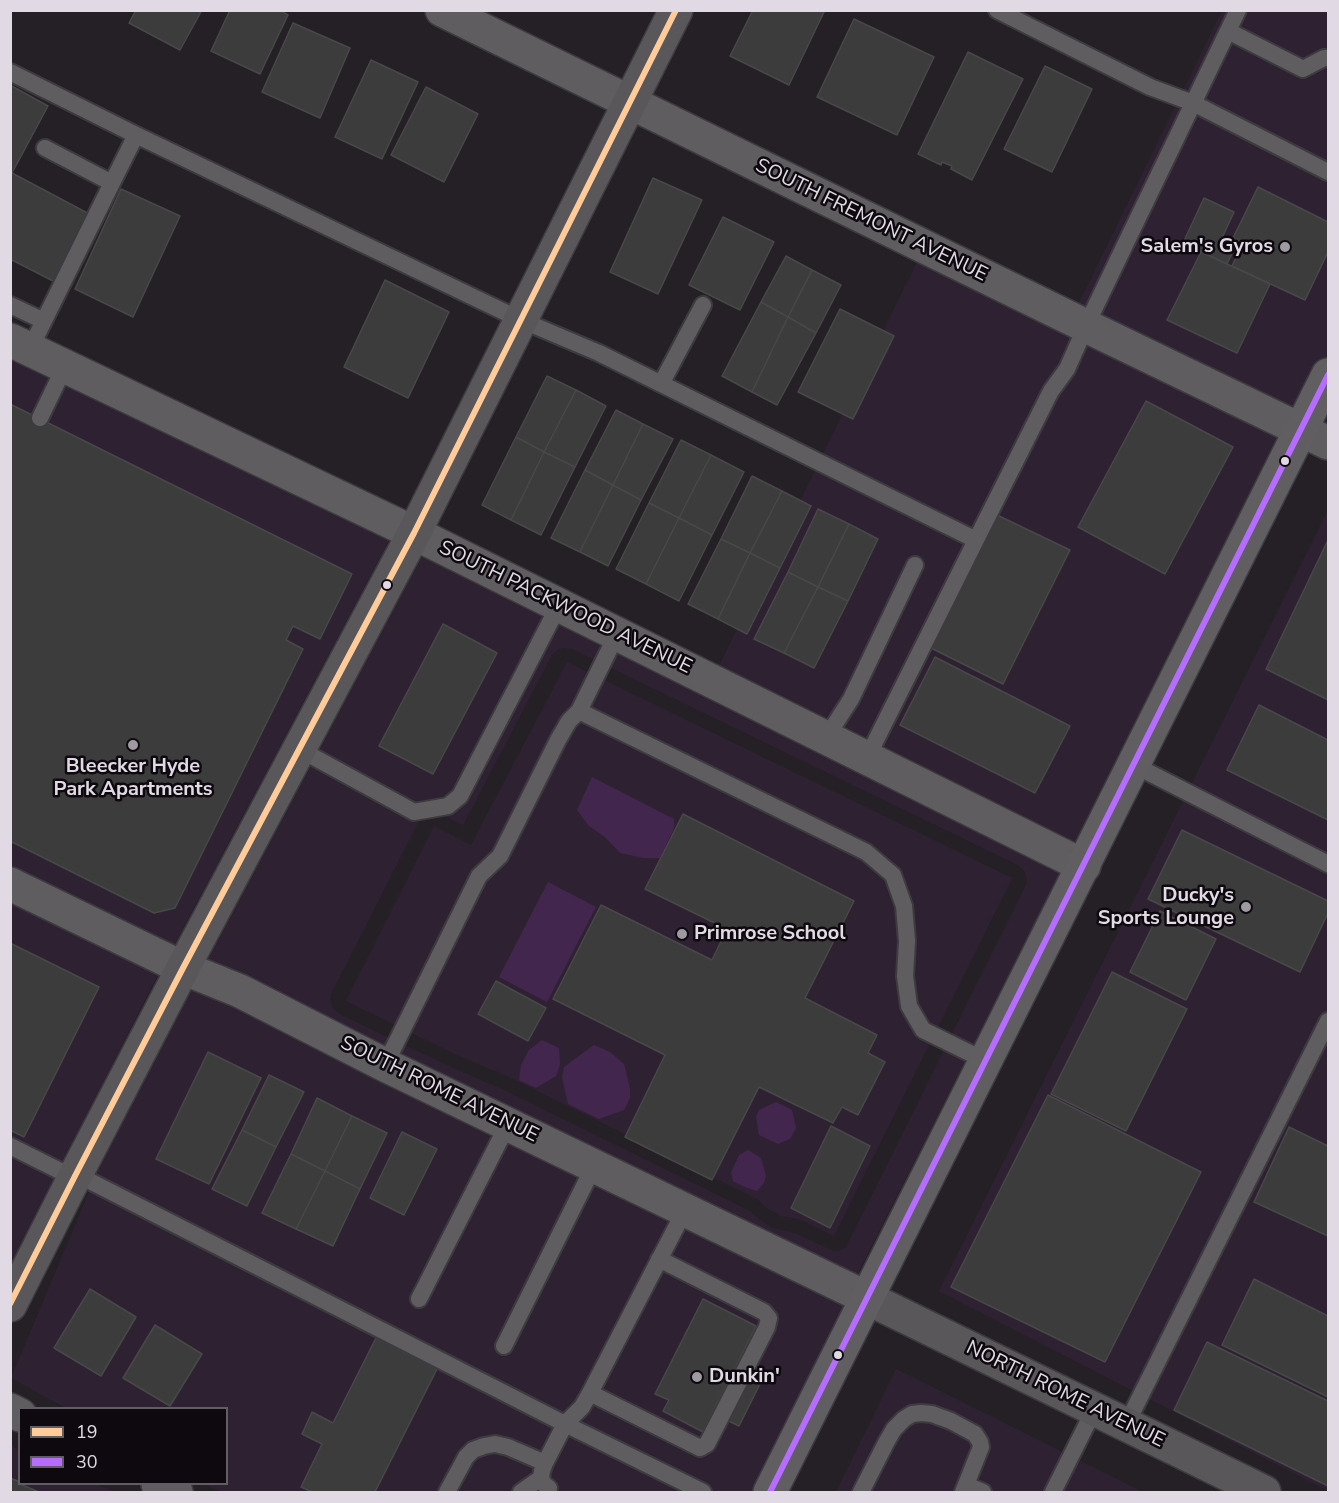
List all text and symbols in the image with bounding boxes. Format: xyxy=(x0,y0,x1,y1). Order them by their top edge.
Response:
street label: SOUTH FREMONT AVENUE xyxy=(751,154,991,288)
place label: Salem's Gyros xyxy=(1141,235,1273,259)
marker: Salem's Gyros xyxy=(1278,240,1292,254)
unlabelled marker xyxy=(1279,455,1291,467)
street label: SOUTH PACKWOOD AVENUE xyxy=(435,536,695,680)
unlabelled marker xyxy=(381,579,393,591)
marker: Bleecker Hyde Park Apartments xyxy=(126,738,140,752)
place label: Bleecker Hyde Park Apartments xyxy=(54,755,212,802)
place label: Ducky's Sports Lounge xyxy=(1098,884,1234,931)
marker: Ducky's Sports Lounge xyxy=(1239,900,1253,914)
place label: Primrose School xyxy=(694,922,846,946)
marker: Primrose School xyxy=(675,927,689,941)
street label: SOUTH ROME AVENUE xyxy=(336,1032,542,1148)
street label: NORTH ROME AVENUE xyxy=(962,1336,1168,1454)
unlabelled marker xyxy=(832,1349,844,1361)
place label: Dunkin' xyxy=(709,1365,780,1389)
marker: Dunkin' xyxy=(690,1370,704,1384)
legend xyxy=(18,1407,228,1485)
text: 19 xyxy=(76,1420,98,1444)
text: 30 xyxy=(76,1450,98,1474)

